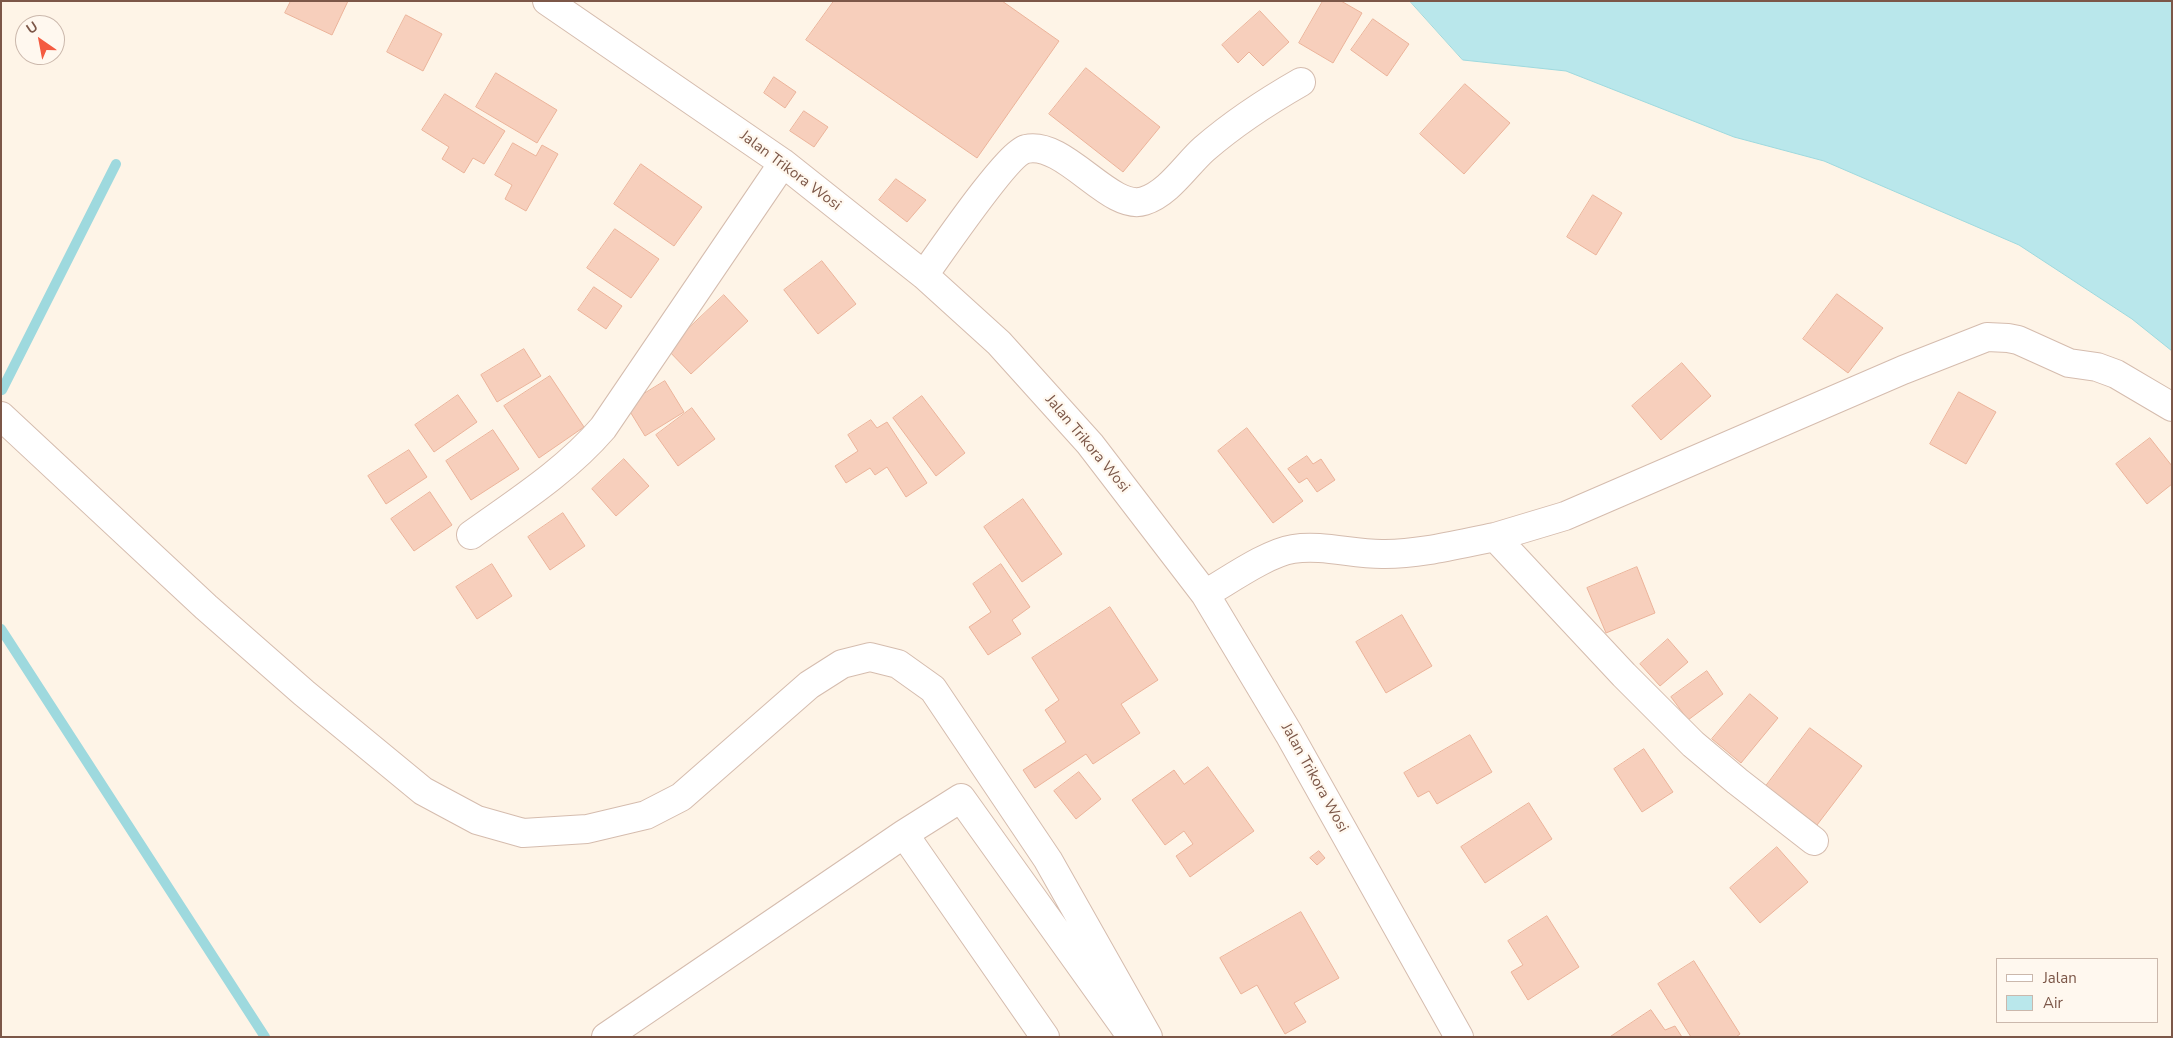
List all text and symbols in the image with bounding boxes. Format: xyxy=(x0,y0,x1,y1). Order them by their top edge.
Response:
north arrow xyxy=(15,15,65,65)
text: U xyxy=(23,17,42,39)
street label: Jalan Trikora Wosi xyxy=(736,127,844,215)
street label: Jalan Trikora Wosi xyxy=(1041,392,1133,496)
street label: Jalan Trikora Wosi xyxy=(1277,720,1351,836)
legend xyxy=(1996,958,2158,1023)
text: Jalan xyxy=(2043,968,2077,988)
text: Air xyxy=(2043,993,2063,1013)

